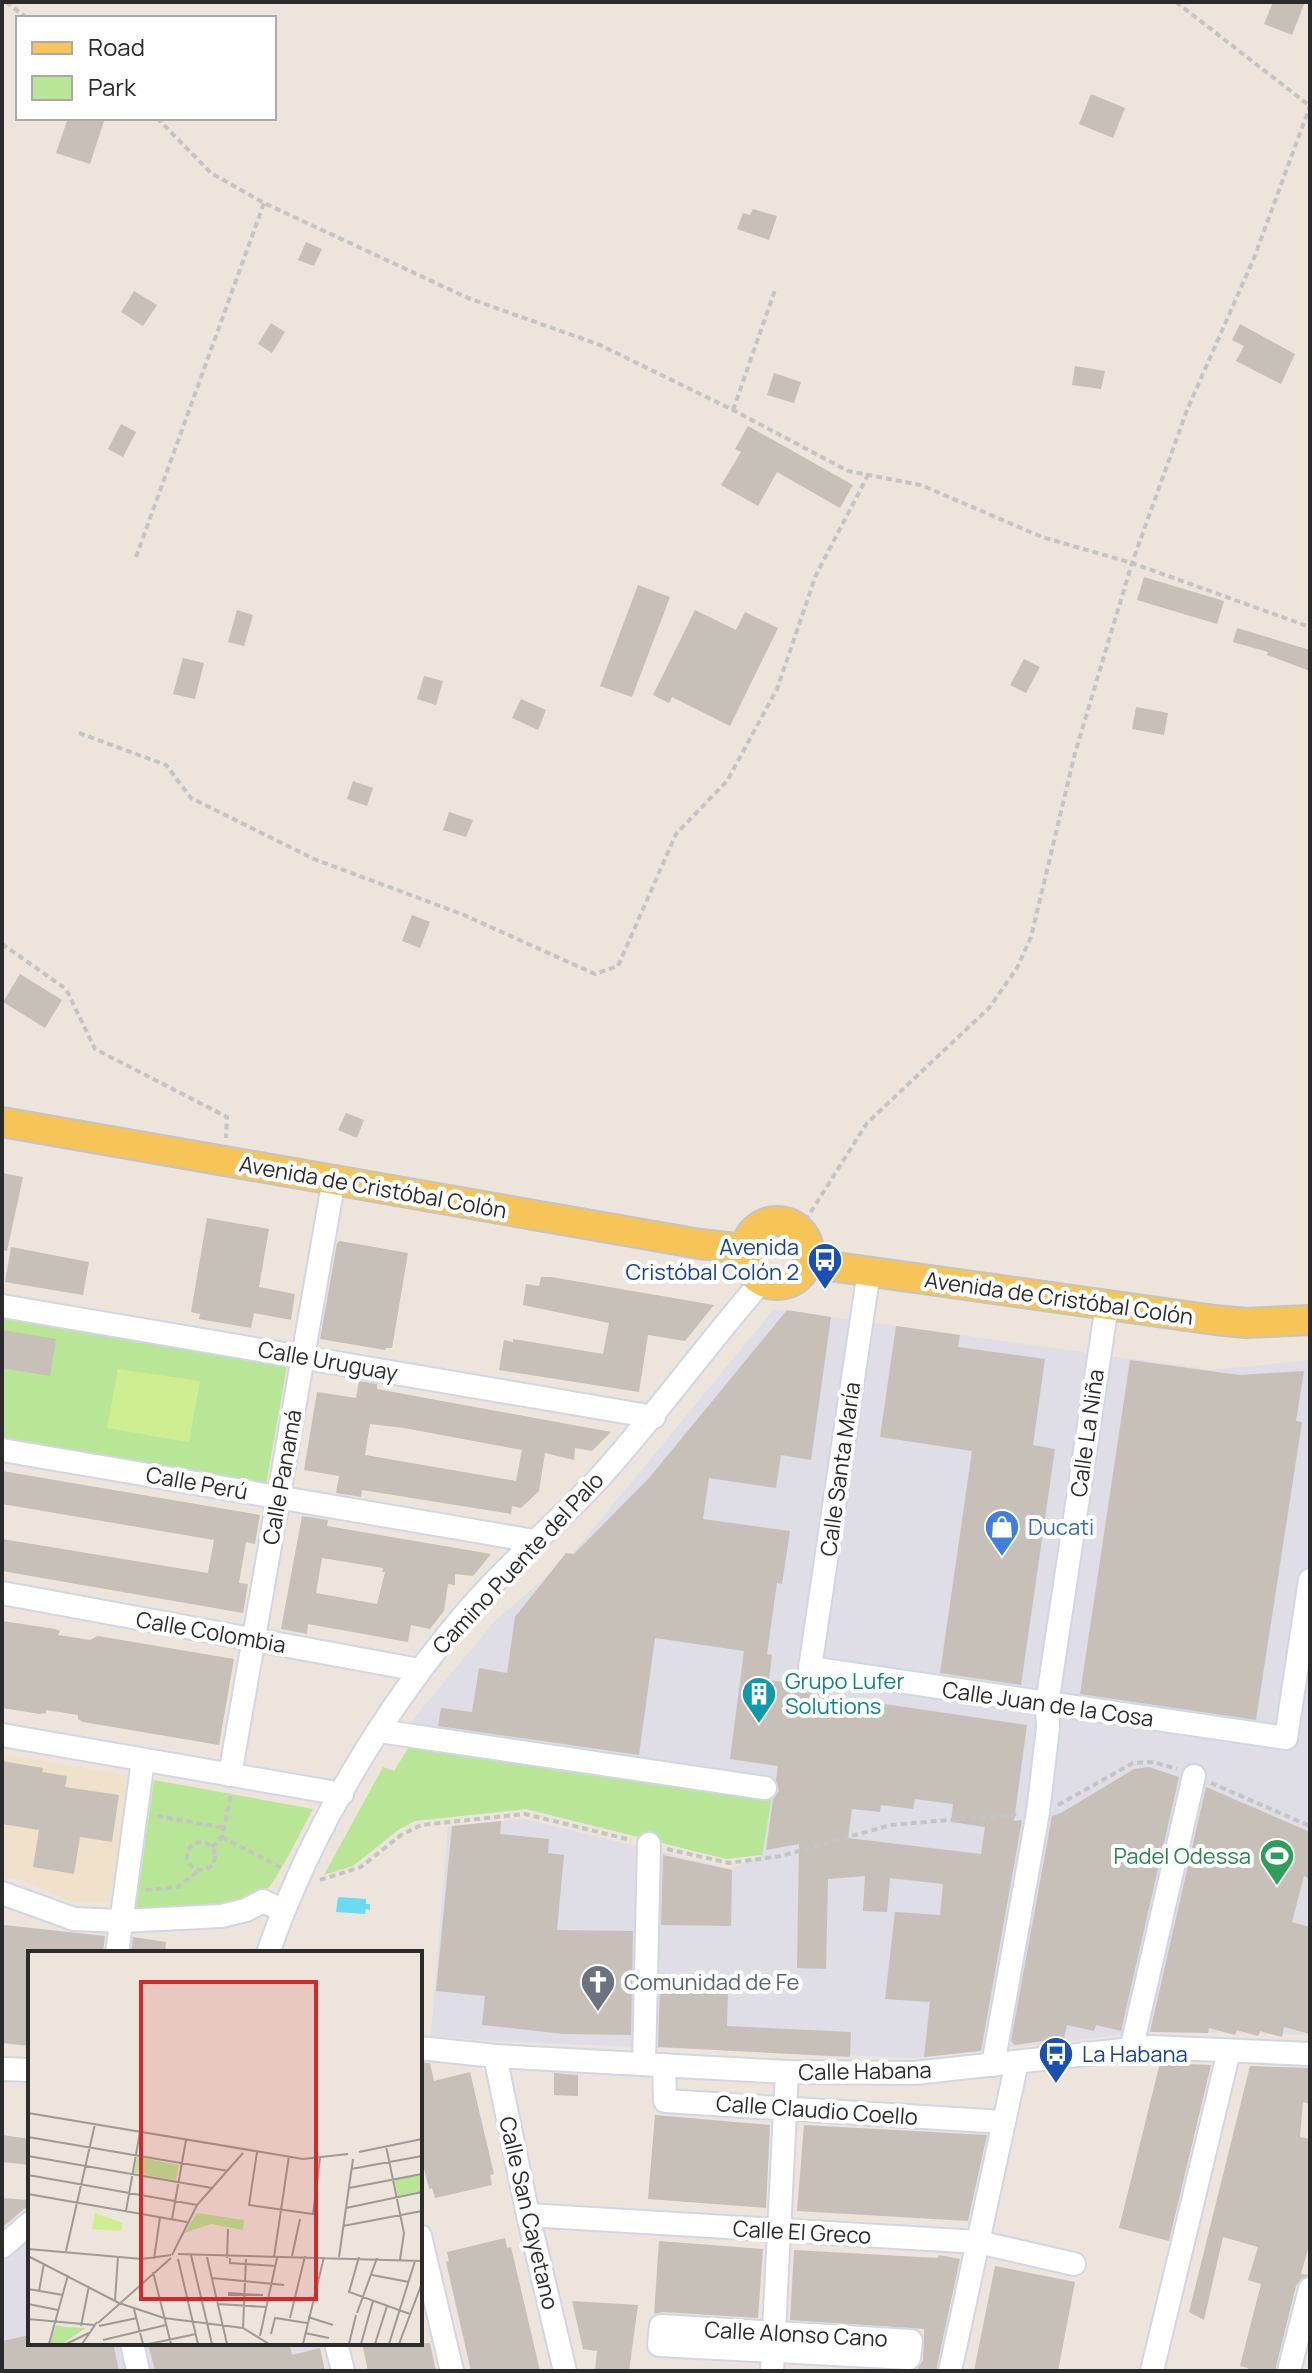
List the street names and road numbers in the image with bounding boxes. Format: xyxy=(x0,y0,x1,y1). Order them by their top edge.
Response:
street label: Avenida de Cristóbal Colón xyxy=(237,1149,509,1225)
street label: Avenida de Cristóbal Colón xyxy=(923,1264,1195,1332)
street label: Calle Uruguay xyxy=(256,1334,401,1388)
street label: Calle La Niña xyxy=(1063,1367,1111,1499)
street label: Calle Santa María xyxy=(813,1380,867,1558)
street label: Calle Panamá xyxy=(255,1407,309,1547)
street label: Calle Perú xyxy=(144,1459,250,1507)
street label: Camino Puente del Palo xyxy=(426,1466,610,1660)
street label: Calle Colombia xyxy=(134,1604,288,1660)
street label: Calle Juan de la Cosa xyxy=(940,1674,1156,1734)
street label: Calle Habana xyxy=(798,2055,932,2087)
street label: Calle Claudio Coello xyxy=(715,2088,919,2132)
street label: Calle San Cayetano xyxy=(492,2114,566,2312)
street label: Calle El Greco xyxy=(732,2213,872,2251)
street label: Calle Alonso Cano xyxy=(704,2314,888,2354)

